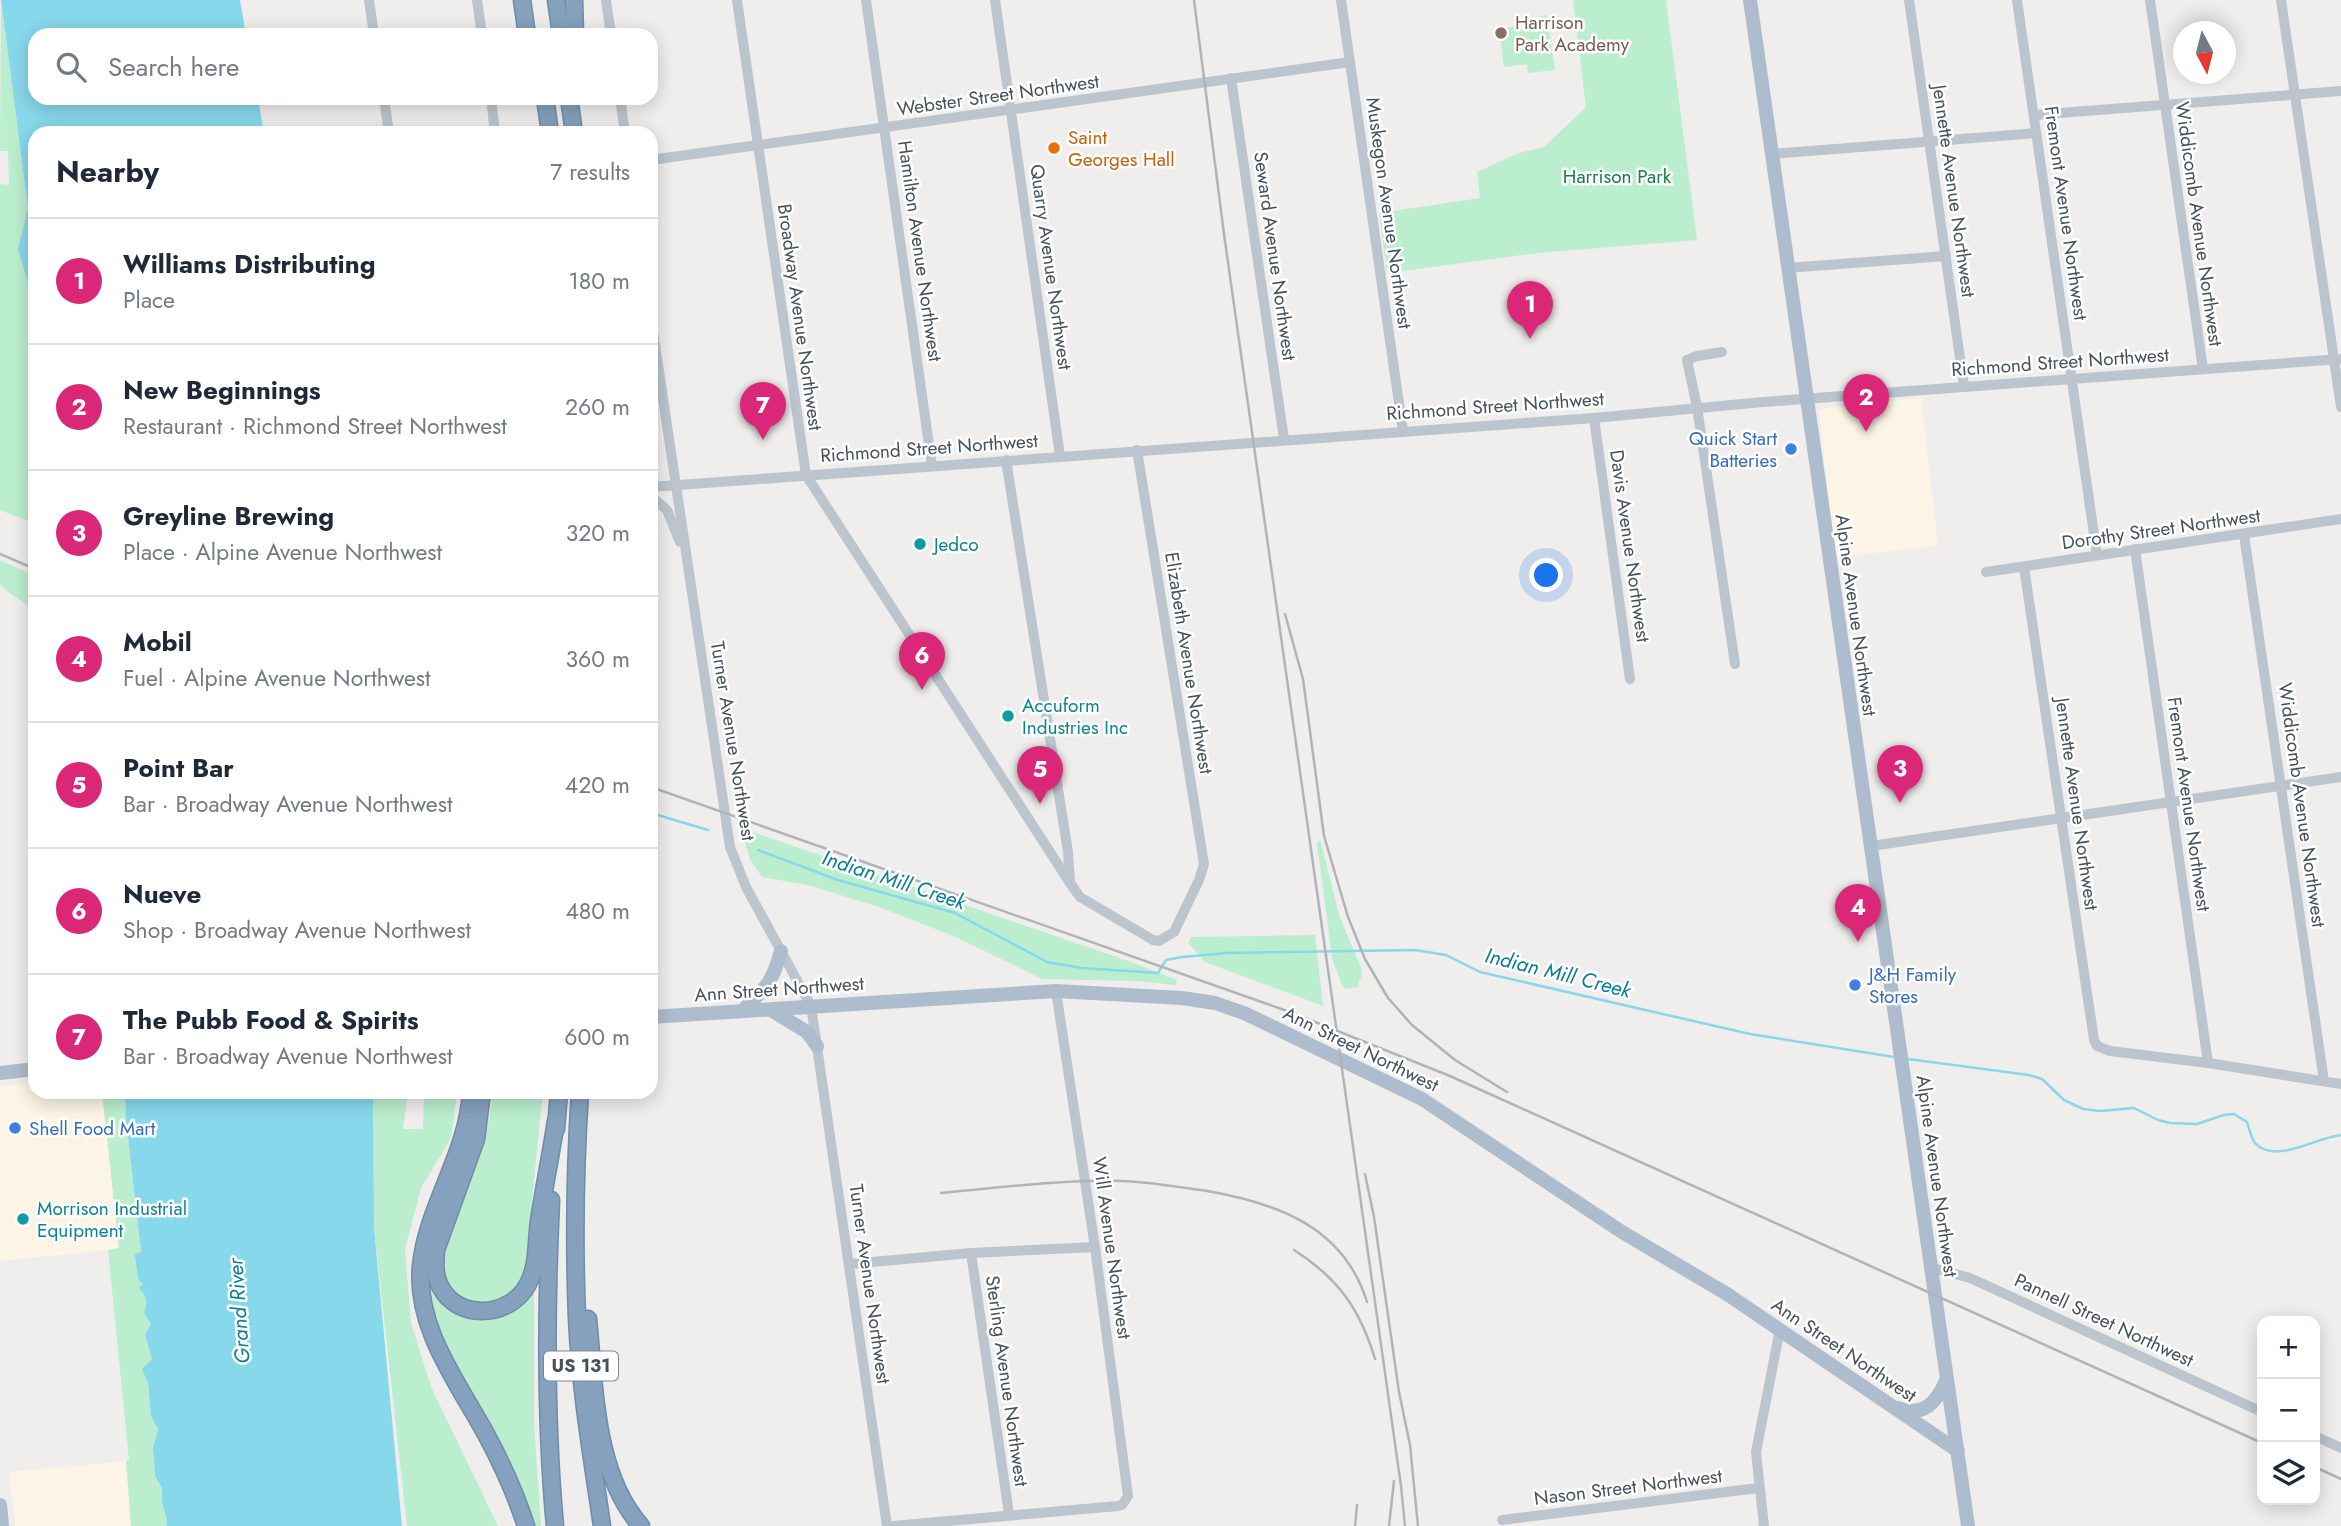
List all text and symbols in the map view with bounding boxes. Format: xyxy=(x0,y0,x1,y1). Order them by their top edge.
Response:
place label: Harrison Park Academy xyxy=(1515,9,1630,58)
north arrow xyxy=(2173,21,2236,84)
marker: Harrison Park Academy xyxy=(1493,25,1509,41)
search box xyxy=(28,28,658,105)
icon: search xyxy=(52,48,90,86)
text: Search here xyxy=(108,48,240,86)
street label: Webster Street Northwest xyxy=(895,67,1101,123)
street label: Jennette Avenue Northwest xyxy=(1925,80,1982,299)
street label: Muskegon Avenue Northwest xyxy=(1359,96,1419,331)
street label: Widdicomb Avenue Northwest xyxy=(2168,100,2230,348)
street label: Fremont Avenue Northwest xyxy=(2038,104,2094,322)
place label: Saint Georges Hall xyxy=(1068,124,1175,173)
street label: Hamilton Avenue Northwest xyxy=(891,139,949,364)
marker: Saint Georges Hall xyxy=(1046,140,1062,156)
text: Nearby xyxy=(56,150,159,193)
street label: Seward Avenue Northwest xyxy=(1247,150,1303,363)
text: 7 results xyxy=(550,155,630,189)
street label: Quarry Avenue Northwest xyxy=(1023,162,1079,372)
park label: Harrison Park xyxy=(1563,163,1672,190)
street label: Broadway Avenue Northwest xyxy=(771,202,829,433)
text: Williams Distributing xyxy=(123,245,376,283)
text: 1 xyxy=(73,264,85,298)
text: 180 m xyxy=(568,264,630,298)
pin: 1 xyxy=(1507,281,1553,339)
text: Place xyxy=(123,283,175,317)
street label: Richmond Street Northwest xyxy=(1950,341,2170,383)
text: New Beginnings xyxy=(123,371,321,409)
pin: 2 xyxy=(1843,374,1889,432)
pin: 7 xyxy=(740,382,786,440)
street label: Richmond Street Northwest xyxy=(1385,385,1605,427)
text: 2 xyxy=(71,390,87,424)
text: 260 m xyxy=(565,390,630,424)
text: Restaurant · Richmond Street Northwest xyxy=(123,409,507,443)
place label: Quick Start Batteries xyxy=(1689,425,1777,474)
street label: Richmond Street Northwest xyxy=(819,427,1039,469)
marker: Quick Start Batteries xyxy=(1783,441,1799,457)
street label: Davis Avenue Northwest xyxy=(1603,448,1657,644)
text: Greyline Brewing xyxy=(123,497,334,535)
street label: Dorothy Street Northwest xyxy=(2060,502,2262,556)
street label: Alpine Avenue Northwest xyxy=(1828,512,1884,718)
text: 3 xyxy=(72,516,86,550)
text: 320 m xyxy=(566,516,630,550)
place label: Jedco xyxy=(931,531,979,558)
text: Place · Alpine Avenue Northwest xyxy=(123,535,442,569)
marker: Jedco xyxy=(912,536,928,552)
street label: Elizabeth Avenue Northwest xyxy=(1158,550,1220,776)
your location xyxy=(1529,558,1563,592)
text: Mobil xyxy=(123,623,192,661)
pin: 6 xyxy=(899,632,945,690)
street label: Turner Avenue Northwest xyxy=(704,639,762,843)
text: 4 xyxy=(71,642,87,676)
text: 360 m xyxy=(566,642,630,676)
text: Fuel · Alpine Avenue Northwest xyxy=(123,661,431,695)
street label: Widdicomb Avenue Northwest xyxy=(2271,681,2333,929)
place label: Accuform Industries Inc xyxy=(1022,692,1128,741)
street label: Jennette Avenue Northwest xyxy=(2048,693,2105,912)
street label: Fremont Avenue Northwest xyxy=(2161,695,2217,913)
marker: Accuform Industries Inc xyxy=(1000,708,1016,724)
pin: 3 xyxy=(1877,745,1923,803)
pin: 5 xyxy=(1017,746,1063,804)
text: Point Bar xyxy=(123,749,234,787)
text: 5 xyxy=(72,768,86,802)
text: 420 m xyxy=(565,768,630,802)
text: Bar · Broadway Avenue Northwest xyxy=(123,787,452,821)
water label: Indian Mill Creek xyxy=(818,843,971,918)
text: Nueve xyxy=(123,875,201,913)
pin: 4 xyxy=(1835,884,1881,942)
text: 6 xyxy=(71,894,87,928)
text: 480 m xyxy=(565,894,630,928)
text: Shop · Broadway Avenue Northwest xyxy=(123,913,471,947)
water label: Indian Mill Creek xyxy=(1482,940,1635,1006)
place label: J&H Family Stores xyxy=(1866,961,1957,1010)
street label: Ann Street Northwest xyxy=(693,970,865,1008)
marker: J&H Family Stores xyxy=(1847,977,1863,993)
street label: Ann Street Northwest xyxy=(1279,1000,1444,1099)
text: The Pubb Food & Spirits xyxy=(123,1001,419,1039)
text: 7 xyxy=(72,1020,86,1054)
text: 600 m xyxy=(564,1020,630,1054)
text: Bar · Broadway Avenue Northwest xyxy=(123,1039,452,1073)
street label: Alpine Avenue Northwest xyxy=(1909,1073,1965,1279)
place label: Shell Food Mart xyxy=(29,1115,156,1142)
marker: Shell Food Mart xyxy=(7,1120,23,1136)
street label: Will Avenue Northwest xyxy=(1086,1155,1138,1341)
street label: Turner Avenue Northwest xyxy=(843,1182,897,1386)
place label: Morrison Industrial Equipment xyxy=(37,1195,187,1244)
marker: Morrison Industrial Equipment xyxy=(15,1211,31,1227)
water label: Grand River xyxy=(220,1256,258,1365)
street label: Pannell Street Northwest xyxy=(2010,1267,2198,1374)
street label: Sterling Avenue Northwest xyxy=(979,1274,1035,1489)
street label: Ann Street Northwest xyxy=(1766,1291,1922,1409)
map controls xyxy=(2257,1316,2320,1505)
button: + xyxy=(2257,1316,2320,1379)
road number: US 131 xyxy=(544,1352,618,1380)
button: − xyxy=(2257,1379,2320,1442)
button: layers xyxy=(2257,1442,2320,1505)
street label: Nason Street Northwest xyxy=(1532,1462,1724,1512)

